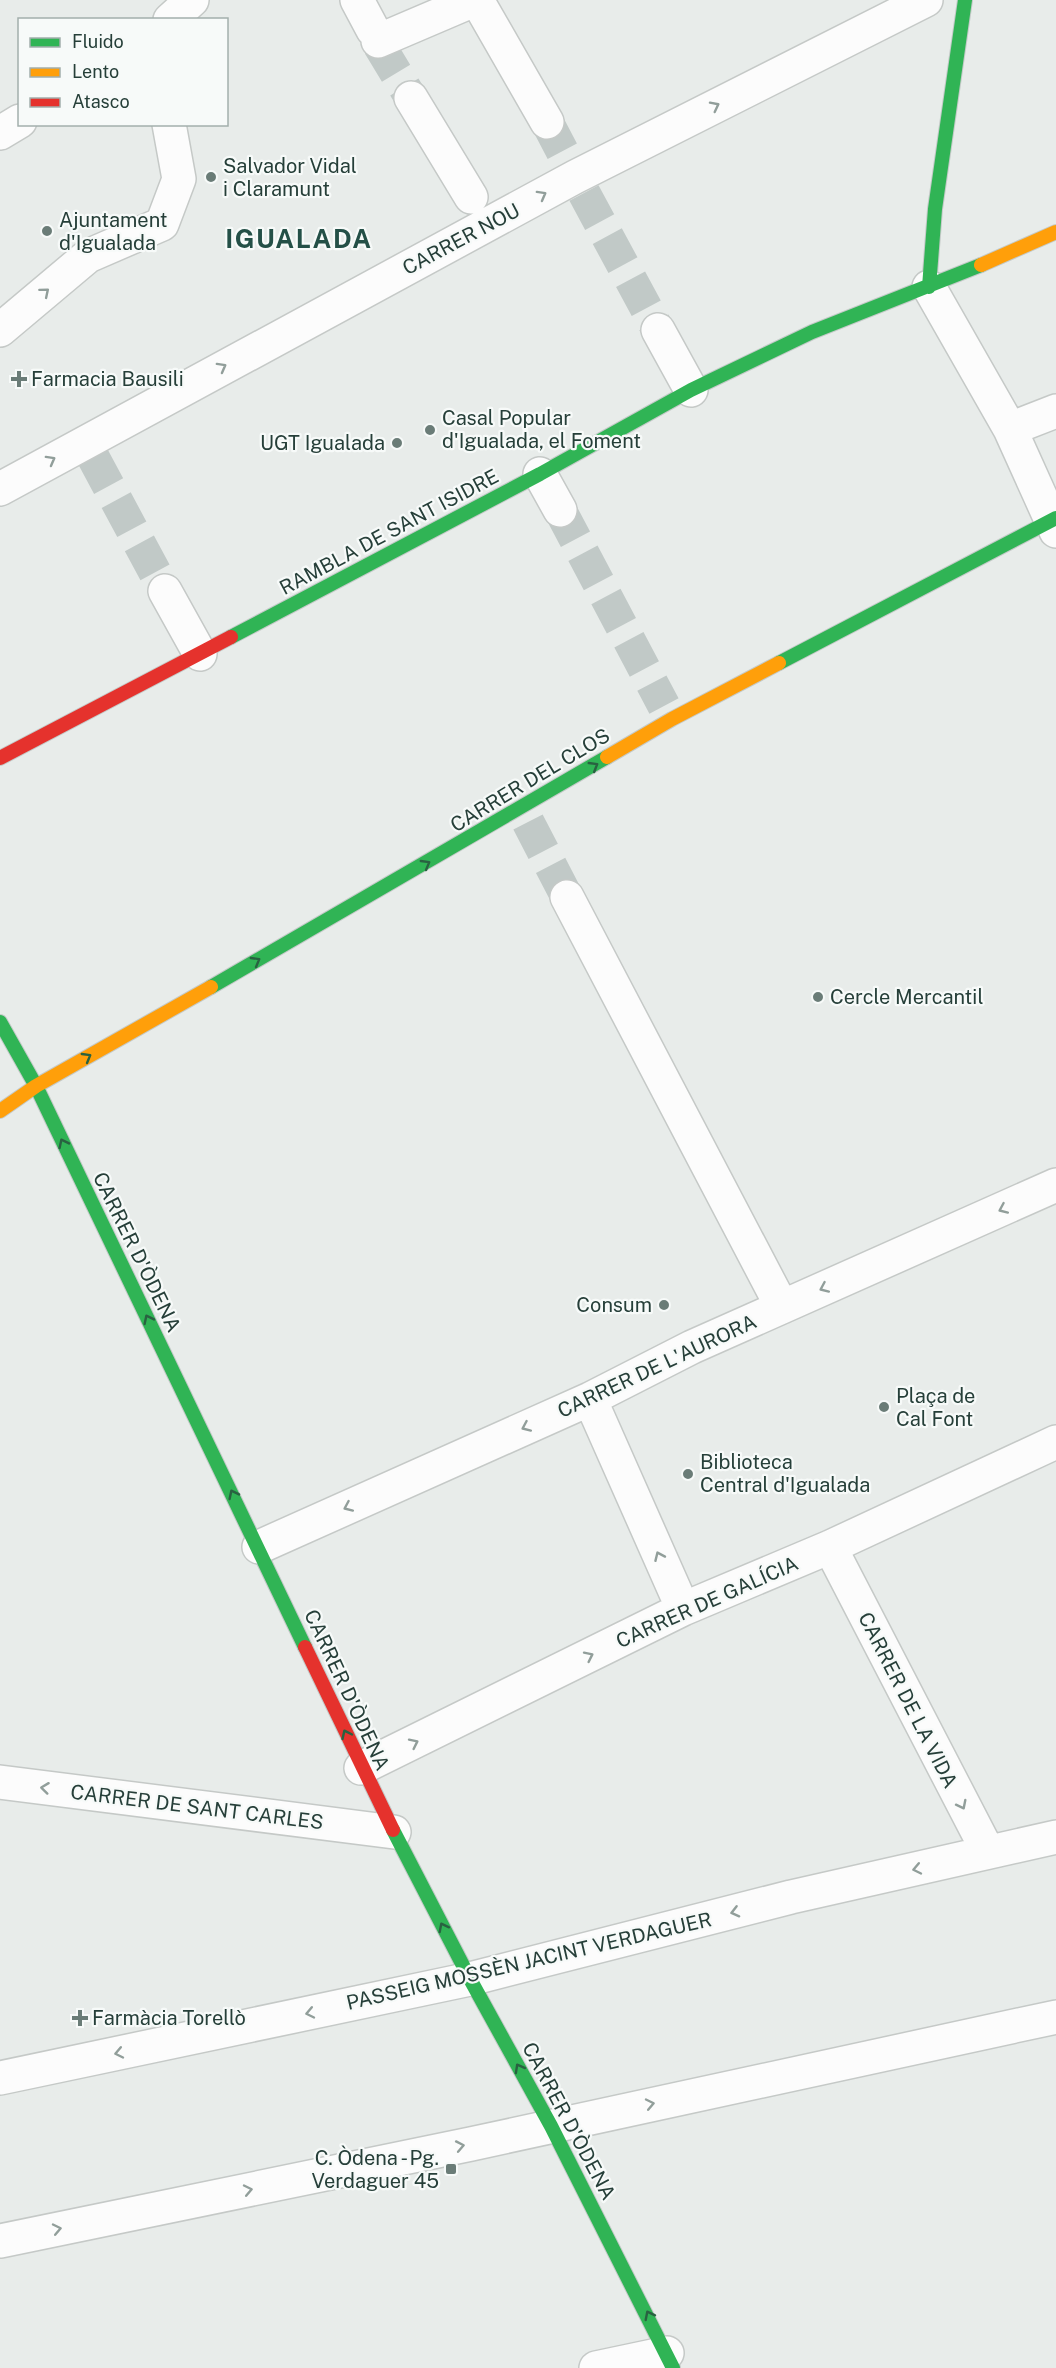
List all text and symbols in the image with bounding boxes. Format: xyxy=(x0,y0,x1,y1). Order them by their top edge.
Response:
legend xyxy=(18,18,228,126)
text: Fluido xyxy=(72,31,124,52)
text: Lento xyxy=(72,61,119,82)
text: Atasco xyxy=(72,91,130,112)
one-way arrow xyxy=(709,102,720,113)
place label: Salvador Vidal i Claramunt xyxy=(223,154,357,201)
marker: Salvador Vidal i Claramunt xyxy=(204,170,218,184)
one-way arrow xyxy=(536,191,546,202)
street label: CARRER NOU xyxy=(398,198,524,280)
place label: Ajuntament d'Igualada xyxy=(59,208,168,255)
district label: IGUALADA xyxy=(225,223,373,254)
marker: Ajuntament d'Igualada xyxy=(40,224,54,238)
one-way arrow xyxy=(38,289,49,300)
one-way arrow xyxy=(216,363,227,374)
place label: Farmacia Bausili xyxy=(31,367,184,391)
marker: Farmacia Bausili xyxy=(12,372,26,386)
place label: Casal Popular d'Igualada, el Foment xyxy=(442,406,641,453)
marker: Casal Popular d'Igualada, el Foment xyxy=(423,423,437,437)
place label: UGT Igualada xyxy=(260,431,385,455)
marker: UGT Igualada xyxy=(390,436,404,450)
one-way arrow xyxy=(45,456,55,468)
street label: RAMBLA DE SANT ISIDRE xyxy=(275,464,503,600)
street label: CARRER DEL CLOS xyxy=(446,723,614,837)
one-way arrow xyxy=(588,761,598,773)
one-way arrow xyxy=(419,860,430,872)
one-way arrow xyxy=(250,957,260,968)
place label: Cercle Mercantil xyxy=(830,985,983,1009)
marker: Cercle Mercantil xyxy=(811,990,825,1004)
one-way arrow xyxy=(80,1053,91,1064)
one-way arrow xyxy=(59,1139,71,1150)
street label: CARRER D'ÒDENA xyxy=(88,1168,187,1336)
one-way arrow xyxy=(998,1202,1009,1214)
one-way arrow xyxy=(820,1281,831,1293)
place label: Consum xyxy=(576,1293,652,1317)
marker: Consum xyxy=(657,1298,671,1312)
street label: CARRER DE L'AURORA xyxy=(554,1309,760,1423)
one-way arrow xyxy=(144,1314,156,1325)
place label: Plaça de Cal Font xyxy=(896,1384,975,1431)
marker: Plaça de Cal Font xyxy=(877,1400,891,1414)
one-way arrow xyxy=(522,1420,533,1432)
place label: Biblioteca Central d'Igualada xyxy=(700,1450,870,1497)
marker: Biblioteca Central d'Igualada xyxy=(681,1467,695,1481)
one-way arrow xyxy=(229,1490,240,1501)
one-way arrow xyxy=(344,1500,355,1512)
street label: CARRER DE GALÍCIA xyxy=(612,1550,802,1653)
one-way arrow xyxy=(654,1551,666,1562)
street label: CARRER D'ÒDENA xyxy=(299,1605,396,1774)
street label: CARRER DE LA VIDA xyxy=(853,1608,963,1792)
one-way arrow xyxy=(582,1652,593,1663)
one-way arrow xyxy=(341,1730,353,1741)
one-way arrow xyxy=(407,1738,418,1750)
street label: CARRER DE SANT CARLES xyxy=(69,1780,325,1834)
one-way arrow xyxy=(40,1782,49,1794)
one-way arrow xyxy=(955,1798,967,1809)
one-way arrow xyxy=(913,1862,923,1875)
one-way arrow xyxy=(730,1904,740,1917)
street label: PASSEIG MOSSÈN JACINT VERDAGUER xyxy=(344,1906,714,2015)
one-way arrow xyxy=(439,1923,450,1934)
one-way arrow xyxy=(305,2005,315,2018)
place label: Farmàcia Torellò xyxy=(92,2006,246,2030)
marker: Farmàcia Torellò xyxy=(73,2011,87,2025)
street label: CARRER D'ÒDENA xyxy=(517,2038,622,2204)
one-way arrow xyxy=(114,2046,124,2059)
one-way arrow xyxy=(515,2064,526,2074)
one-way arrow xyxy=(645,2098,655,2111)
one-way arrow xyxy=(455,2140,465,2153)
place label: C. Òdena - Pg. Verdaguer 45 xyxy=(311,2145,439,2193)
marker: C. Òdena - Pg. Verdaguer 45 xyxy=(444,2162,458,2176)
one-way arrow xyxy=(243,2184,253,2197)
one-way arrow xyxy=(52,2223,62,2236)
one-way arrow xyxy=(644,2310,656,2321)

